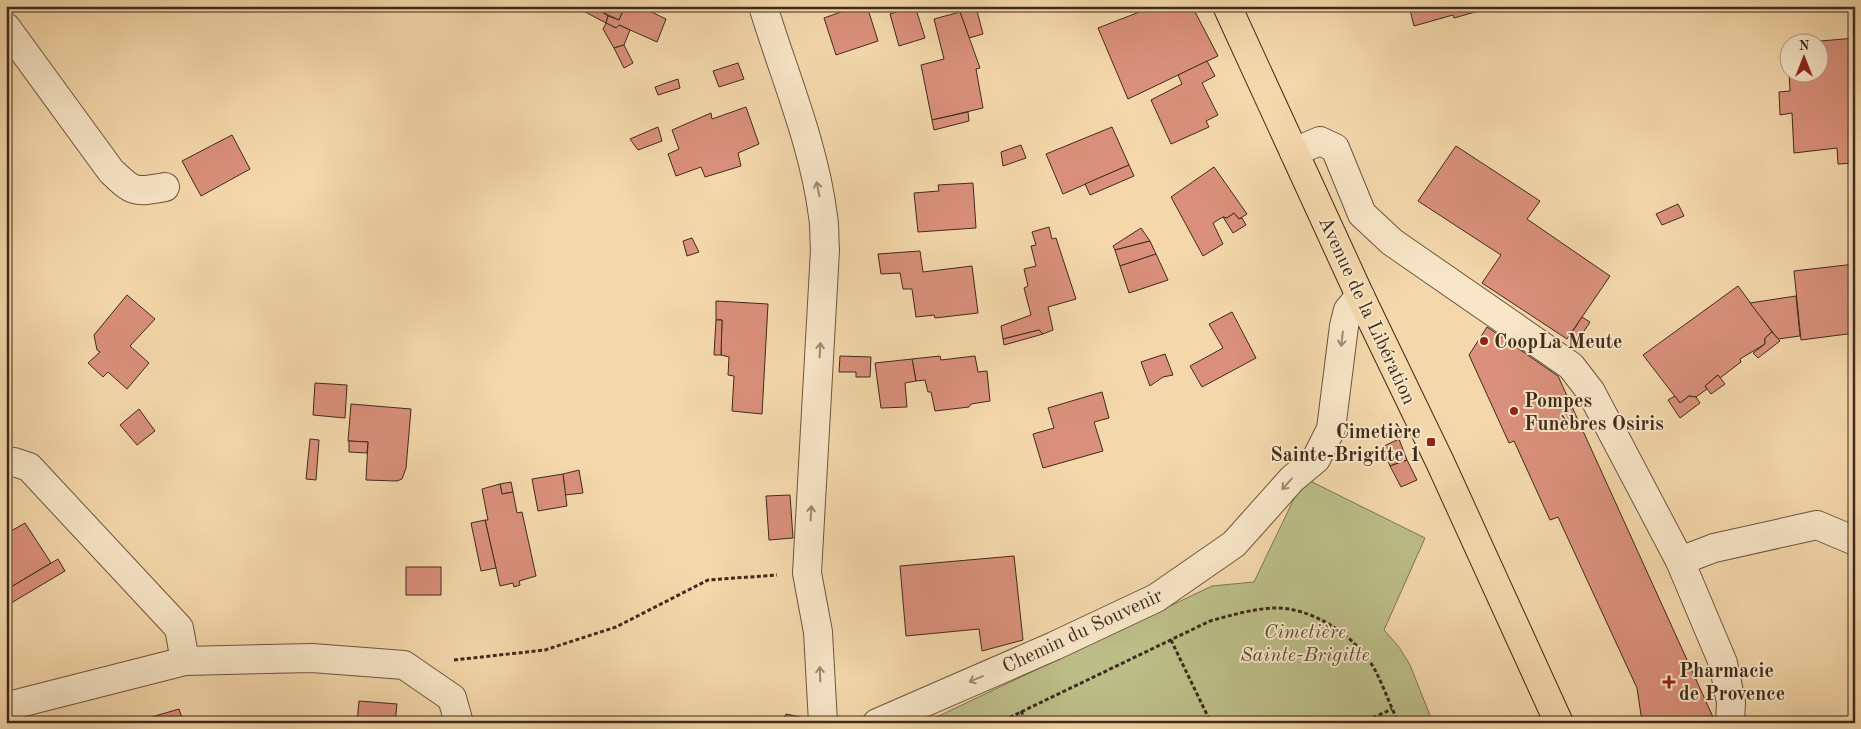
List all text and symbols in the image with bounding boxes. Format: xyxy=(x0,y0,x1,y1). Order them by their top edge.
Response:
north arrow xyxy=(1778,32,1828,82)
text: N xyxy=(1799,39,1810,53)
one-way arrow xyxy=(813,181,822,197)
street label: Avenue de la Libération xyxy=(1314,214,1419,408)
one-way arrow xyxy=(1337,331,1347,347)
place label: CoopLa Meute xyxy=(1494,333,1622,353)
marker: CoopLa Meute xyxy=(1478,335,1490,347)
one-way arrow xyxy=(815,343,824,359)
place label: Pompes Funèbres Osiris xyxy=(1524,392,1664,435)
marker: Pompes Funèbres Osiris xyxy=(1508,405,1520,417)
place label: Cimetière Sainte-Brigitte 1 xyxy=(1270,423,1421,466)
marker: Cimetière Sainte-Brigitte 1 xyxy=(1425,436,1437,448)
one-way arrow xyxy=(1281,478,1293,491)
one-way arrow xyxy=(806,505,815,521)
street label: Chemin du Souvenir xyxy=(1000,586,1166,678)
park label: Cimetière Sainte-Brigitte xyxy=(1240,623,1370,666)
place label: Pharmacie de Provence xyxy=(1679,662,1785,705)
one-way arrow xyxy=(815,666,825,682)
one-way arrow xyxy=(969,675,984,685)
marker: Pharmacie de Provence xyxy=(1663,676,1675,688)

